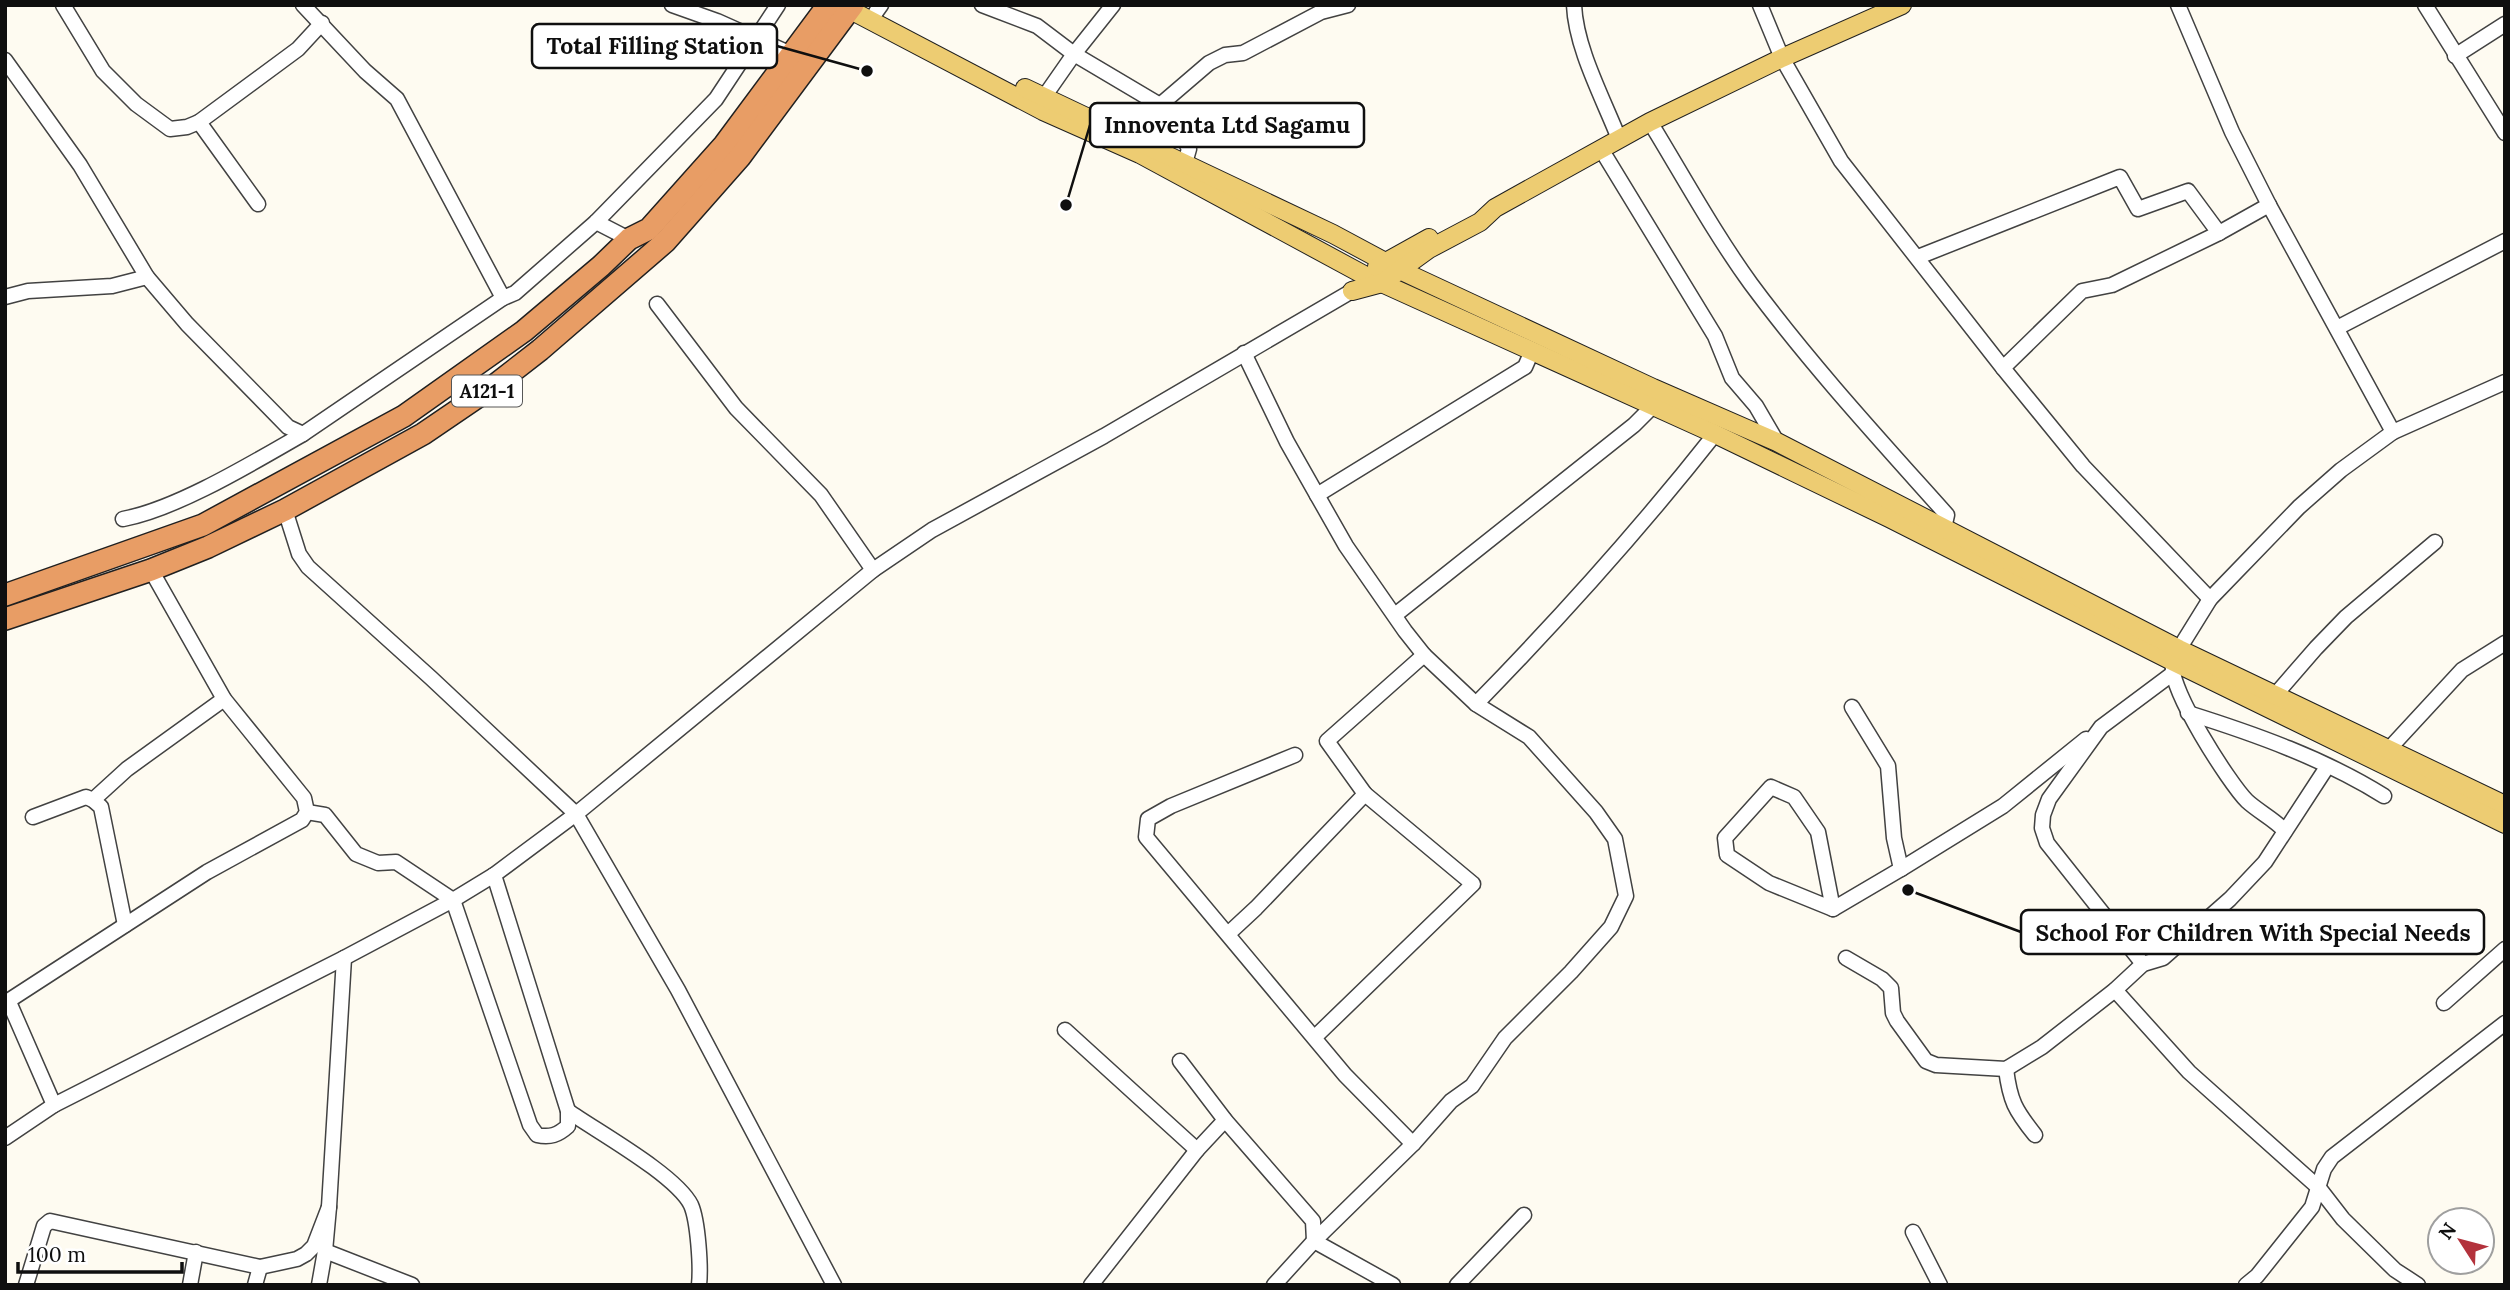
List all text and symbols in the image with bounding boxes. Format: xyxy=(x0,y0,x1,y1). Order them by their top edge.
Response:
callout: Total Filling Station xyxy=(532,24,777,68)
text: Total Filling Station xyxy=(546,31,764,60)
callout: Innoventa Ltd Sagamu xyxy=(1090,103,1364,147)
text: Innoventa Ltd Sagamu xyxy=(1104,110,1350,139)
road number: A121-1 xyxy=(452,376,522,406)
callout: School For Children With Special Needs xyxy=(2021,910,2484,954)
text: School For Children With Special Needs xyxy=(2035,918,2471,947)
north arrow xyxy=(2426,1206,2496,1276)
text: N xyxy=(2433,1218,2461,1244)
scale bar xyxy=(18,1230,182,1274)
text: 100 m xyxy=(28,1241,86,1268)

